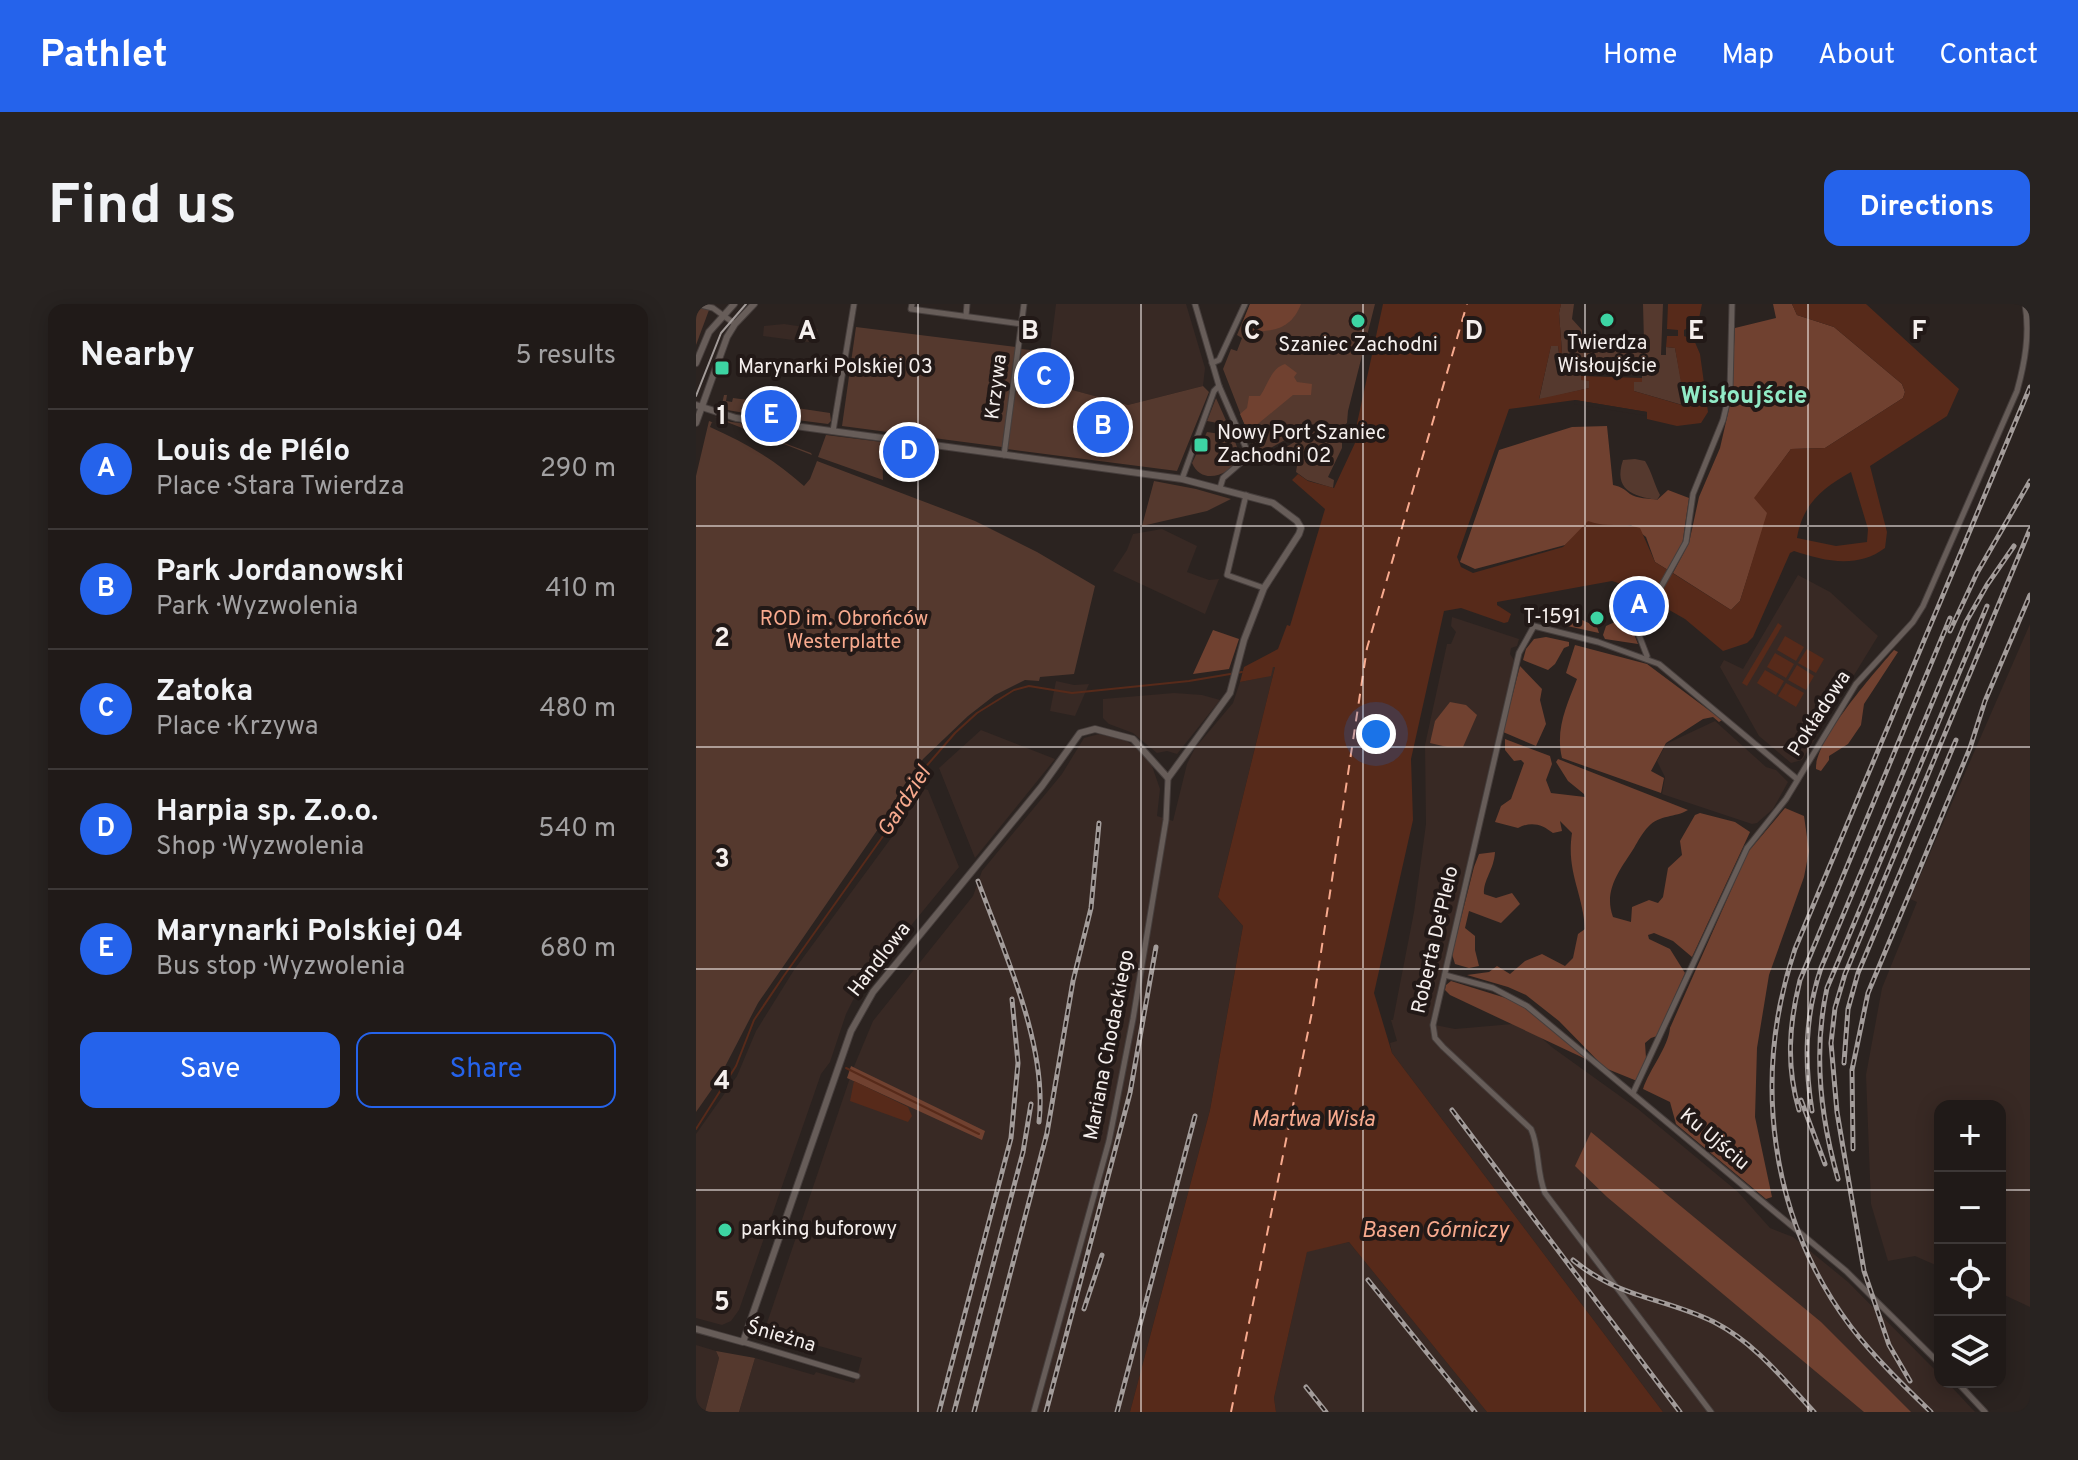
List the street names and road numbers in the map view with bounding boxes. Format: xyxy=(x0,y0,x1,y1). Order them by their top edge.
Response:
street label: Krzywa xyxy=(980,353,1014,421)
street label: Pokładowa xyxy=(1783,666,1857,762)
street label: Roberta De'Plelo xyxy=(1406,864,1466,1016)
street label: Handlowa xyxy=(843,917,917,1003)
street label: Mariana Chodackiego xyxy=(1079,948,1141,1142)
street label: Ku Ujściu xyxy=(1674,1103,1754,1177)
street label: Śnieżna xyxy=(743,1313,819,1359)

